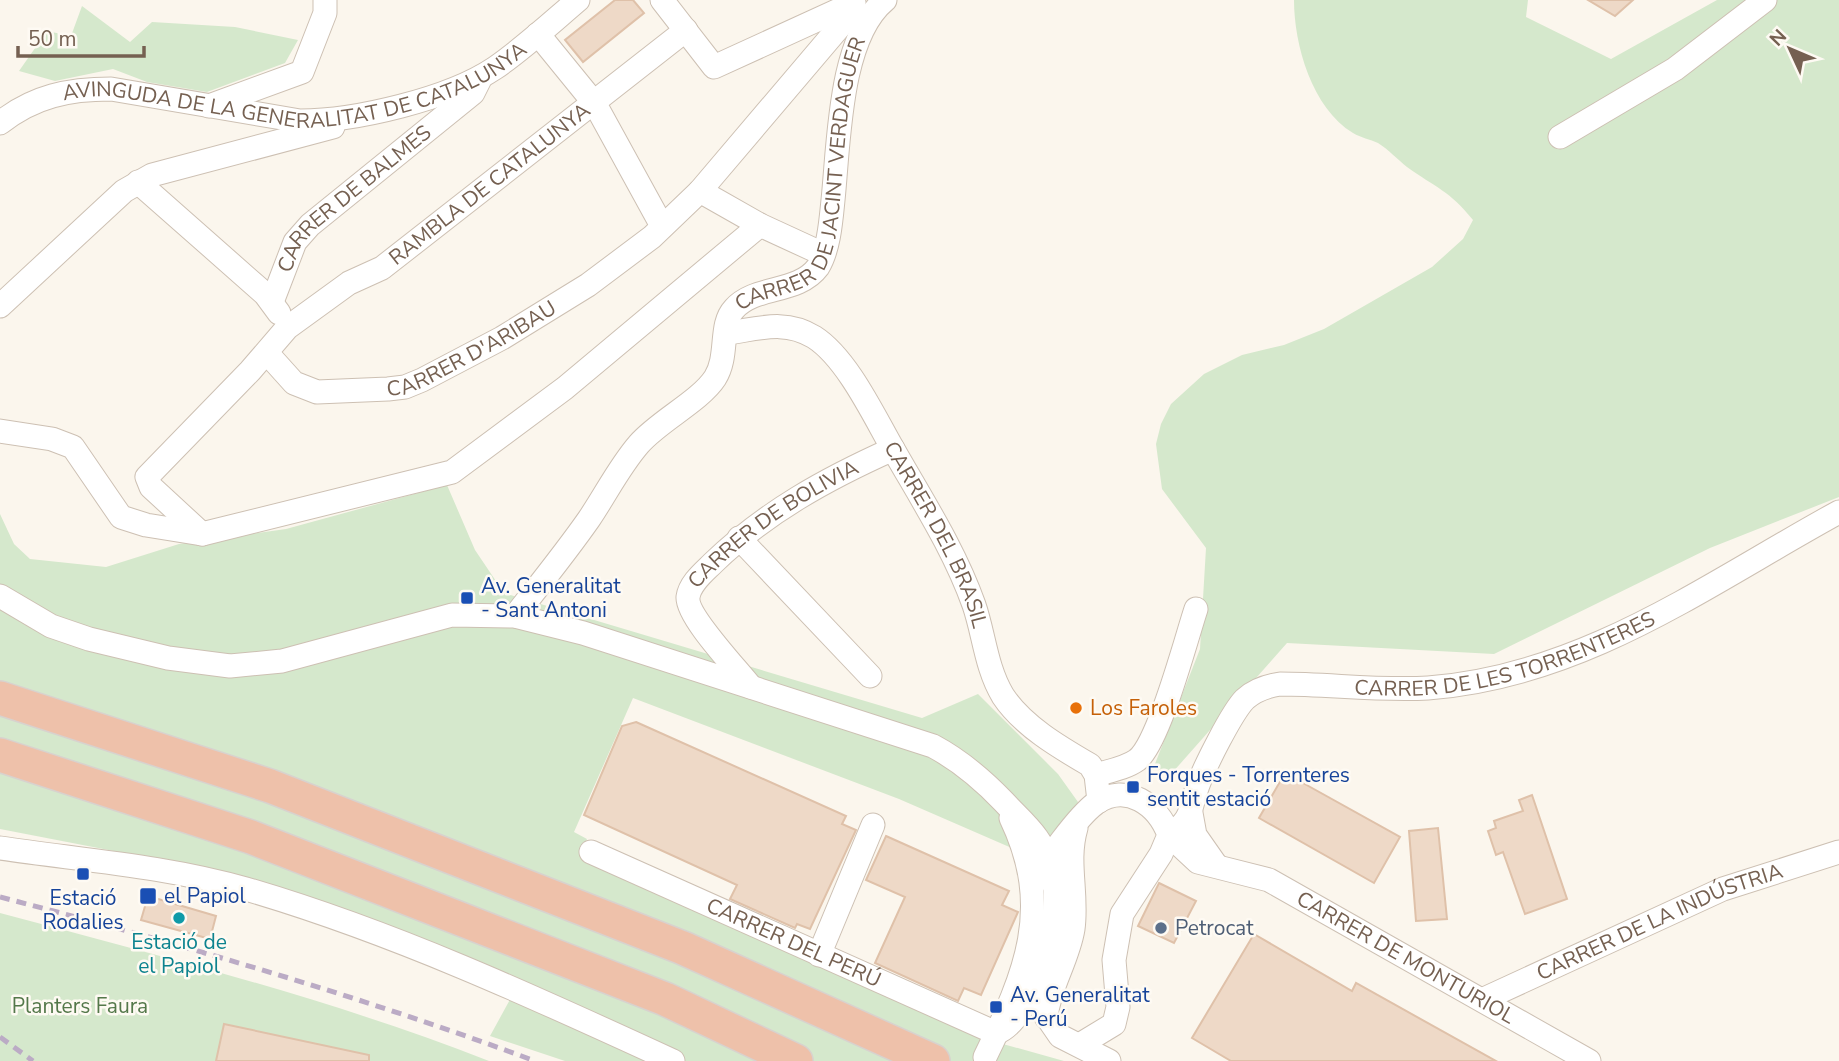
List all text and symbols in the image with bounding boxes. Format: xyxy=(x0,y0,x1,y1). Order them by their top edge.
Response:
scale bar xyxy=(18,14,144,58)
north arrow xyxy=(1755,14,1825,84)
text: N xyxy=(1764,24,1793,52)
text: 50 m xyxy=(28,25,77,53)
street label: CARRER DE JACINT VERDAGUER xyxy=(729,33,872,317)
street label: AVINGUDA DE LA GENERALITAT DE CATALUNYA xyxy=(60,35,532,135)
street label: RAMBLA DE CATALUNYA xyxy=(383,96,596,271)
street label: CARRER DE BALMES xyxy=(271,118,437,276)
street label: CARRER D'ARIBAU xyxy=(385,294,562,403)
street label: CARRER DEL BRASIL xyxy=(877,436,994,632)
street label: CARRER DE BOLIVIA xyxy=(681,453,863,594)
place label: Av. Generalitat - Sant Antoni xyxy=(481,572,621,624)
marker: Av. Generalitat - Sant Antoni xyxy=(459,590,475,606)
street label: CARRER DE LES TORRENTERES xyxy=(1354,605,1660,703)
place label: Los Faroles xyxy=(1090,694,1197,722)
marker: Los Faroles xyxy=(1068,700,1084,716)
place label: Forques - Torrenteres sentit estació xyxy=(1147,761,1350,813)
marker: Forques - Torrenteres sentit estació xyxy=(1125,779,1141,795)
street label: CARRER DE LA INDÚSTRIA xyxy=(1532,857,1786,987)
marker: Estació Rodalies xyxy=(75,866,91,882)
place label: el Papiol xyxy=(164,882,246,910)
place label: Estació Rodalies xyxy=(42,884,124,936)
street label: CARRER DE MONTURIOL xyxy=(1292,884,1521,1031)
marker: el Papiol xyxy=(138,886,158,906)
street label: CARRER DEL PERÚ xyxy=(702,891,885,994)
marker: Estació de el Papiol xyxy=(171,910,187,926)
place label: Petrocat xyxy=(1175,914,1254,942)
marker: Petrocat xyxy=(1153,920,1169,936)
place label: Estació de el Papiol xyxy=(131,928,227,980)
place label: Av. Generalitat - Perú xyxy=(1010,981,1150,1033)
park label: Planters Faura xyxy=(12,992,148,1020)
marker: Av. Generalitat - Perú xyxy=(988,999,1004,1015)

